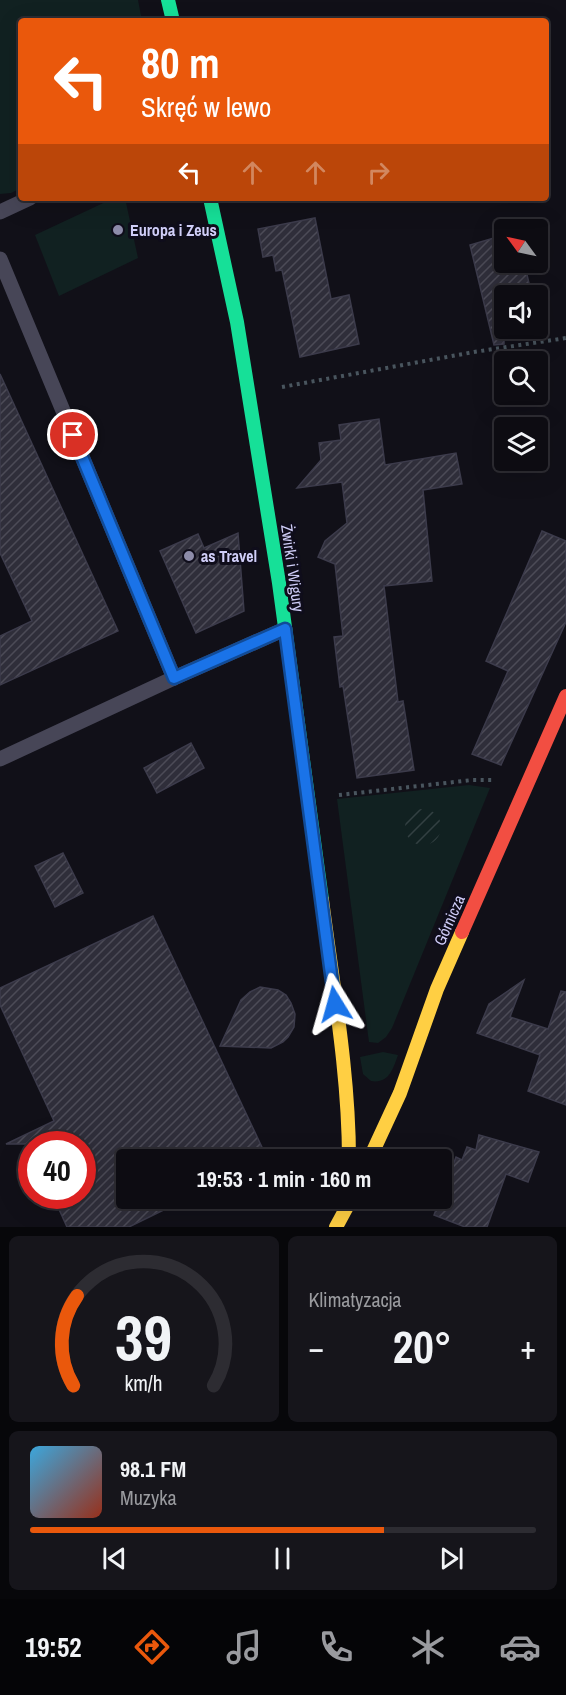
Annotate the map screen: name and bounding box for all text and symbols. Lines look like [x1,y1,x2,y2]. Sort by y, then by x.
text: 80 m [141,35,220,91]
icon: left [42,42,120,120]
text: Skręć w lewo [141,89,271,125]
icon: left [173,156,206,189]
icon: ahead [236,156,269,189]
icon: ahead [299,156,332,189]
icon: right [362,156,395,189]
place label: Europa i Zeus [130,219,217,241]
north arrow [494,219,548,273]
map controls [494,219,548,471]
marker: Europa i Zeus [111,223,125,237]
button: sound [494,285,548,339]
button: search [494,351,548,405]
pin [47,409,98,460]
button: layers [494,417,548,471]
icon: arrive [56,418,89,451]
street label: Żwirki i Wigury [276,523,310,614]
place label: as Travel [201,545,257,567]
marker: as Travel [182,549,196,563]
street label: Górnicza [428,891,470,949]
position arrow [303,972,367,1036]
speed limit sign: 40 [18,1131,96,1209]
text: 19:53 · 1 min · 160 m [197,1164,371,1194]
text: Klimatyzacja [309,1286,401,1313]
text: 39 [115,1295,172,1379]
text: 20° [393,1316,452,1377]
text: − [309,1325,324,1369]
text: + [520,1325,536,1369]
text: km/h [125,1369,163,1398]
text: 98.1 FM [120,1454,186,1484]
text: Muzyka [120,1484,177,1511]
icon: previous [98,1542,131,1575]
icon: pause [266,1542,299,1575]
icon: next [435,1542,468,1575]
icon: directions [131,1626,173,1668]
icon: music [223,1626,265,1668]
icon: phone [315,1626,357,1668]
icon: climate [407,1626,449,1668]
icon: car [499,1626,541,1668]
text: 19:52 [25,1629,82,1665]

